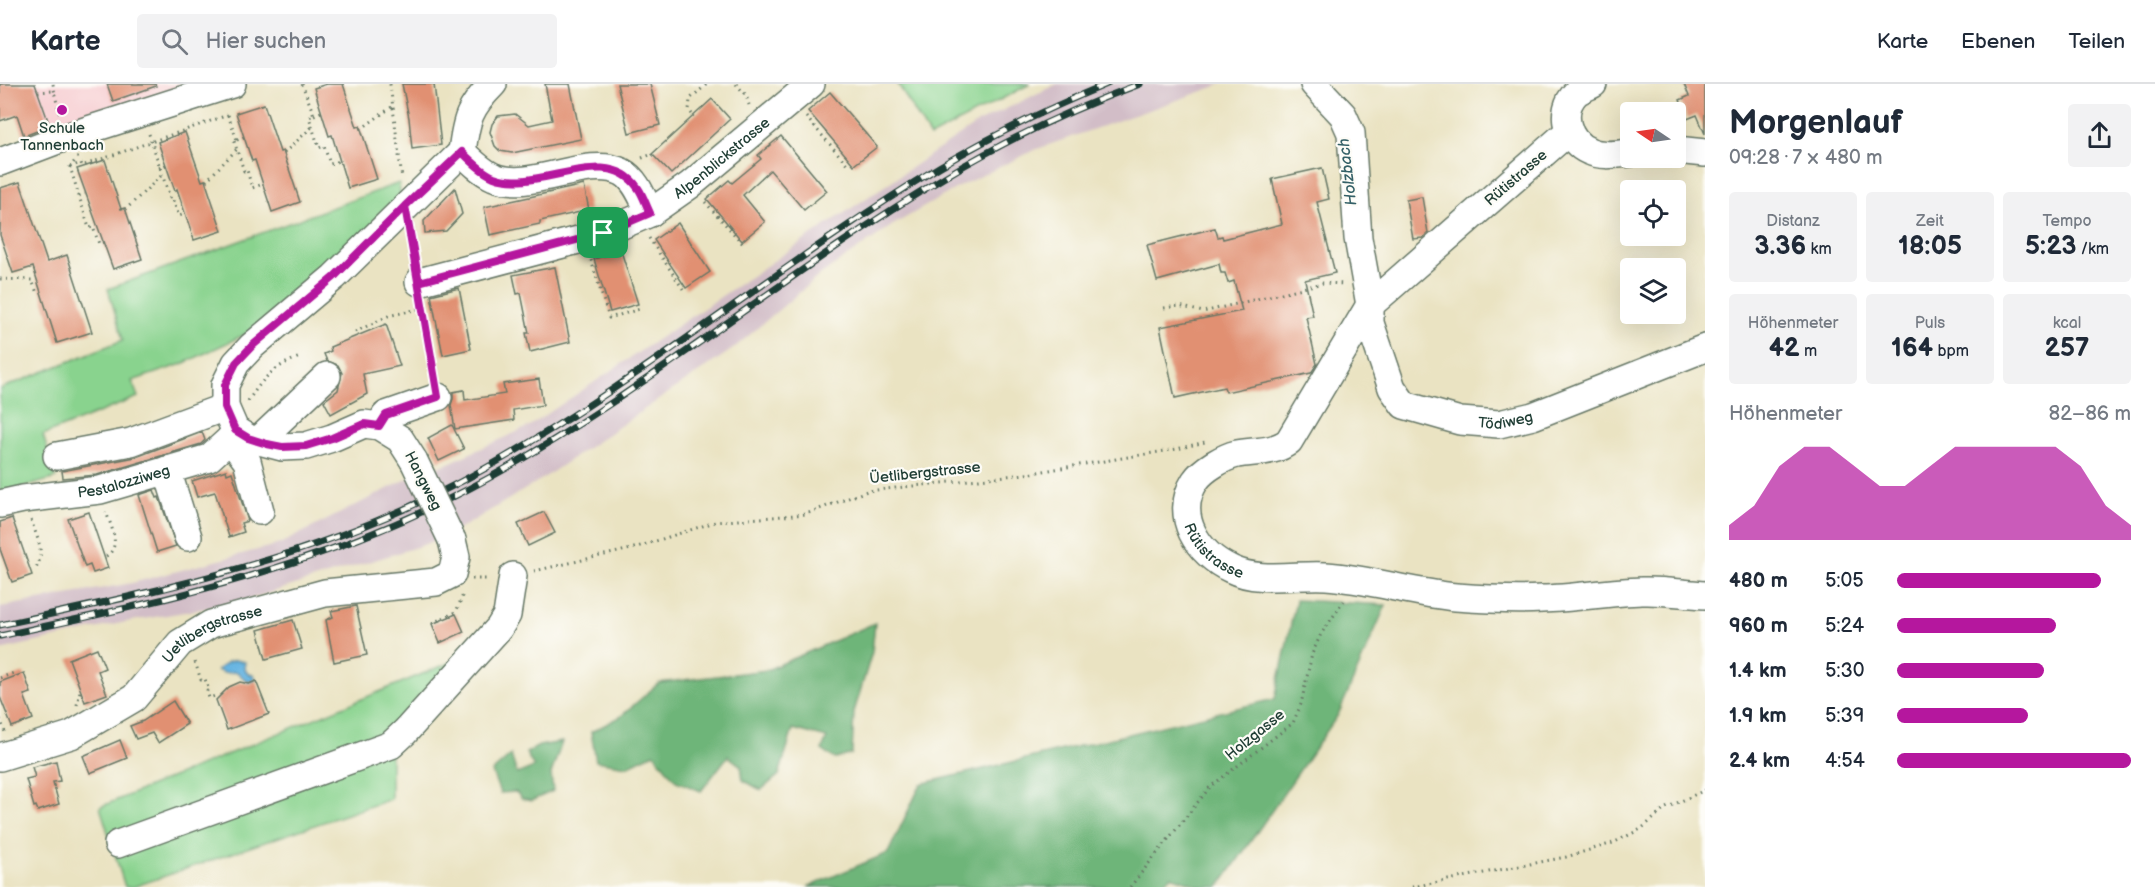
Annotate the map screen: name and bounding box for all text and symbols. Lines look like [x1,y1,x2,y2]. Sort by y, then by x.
search box [137,14,557,68]
text: Karte [30,25,101,58]
icon: search [158,25,191,58]
text: Hier suchen [206,28,326,55]
text: Karte [1877,29,1928,54]
text: Ebenen [1961,29,2035,54]
text: Teilen [2068,29,2125,54]
north arrow [1620,102,1686,168]
map controls [1620,102,1686,324]
marker: Schule Tannenbach [55,103,69,117]
text: Morgenlauf [1729,103,1903,143]
button: share [2068,104,2131,167]
street label: Alpenblickstrasse [670,113,774,203]
place label: Schule Tannenbach [20,119,104,155]
water label: Holzbach [1334,137,1362,207]
street label: Rütistrasse [1481,146,1551,210]
text: 09:28 · 7 × 480 m [1729,146,1883,170]
button: locate [1620,180,1686,246]
pin [577,207,628,258]
text: Distanz [1766,212,1820,231]
text: Zeit [1916,212,1944,231]
text: Tempo [2042,212,2092,231]
icon: arrive [586,216,619,249]
text: 3.36 [1754,231,1806,262]
text: 18:05 [1898,231,1962,262]
text: 5:23 [2025,231,2076,262]
text: km [1806,240,1832,259]
text: /km [2076,240,2109,259]
button: layers [1620,258,1686,324]
text: Höhenmeter [1748,314,1838,333]
text: Puls [1915,314,1945,333]
text: kcal [2053,314,2081,333]
text: 42 [1769,333,1800,364]
text: 164 [1891,333,1933,364]
text: 257 [2045,333,2089,364]
text: m [1800,342,1817,361]
text: bpm [1933,342,1969,361]
text: Höhenmeter [1729,402,1842,426]
text: 82–86 m [2049,402,2131,426]
street label: Tödiweg [1477,407,1535,434]
street label: Hangweg [400,448,446,514]
street label: Üetlibergstrasse [869,458,981,488]
street label: Pestalozziweg [77,460,172,502]
street label: Rütistrasse [1180,520,1246,583]
text: 480 m [1729,569,1788,593]
text: 5:05 [1825,569,1864,593]
street label: Uetlibergstrasse [158,601,264,667]
text: 960 m [1729,614,1788,638]
text: 5:24 [1825,614,1864,638]
text: 1.4 km [1729,659,1787,683]
text: 5:30 [1825,659,1865,683]
text: 1.9 km [1729,704,1786,728]
text: 5:39 [1825,704,1864,728]
street label: Holzgasse [1222,705,1289,765]
text: 2.4 km [1729,749,1790,773]
text: 4:54 [1825,749,1865,773]

